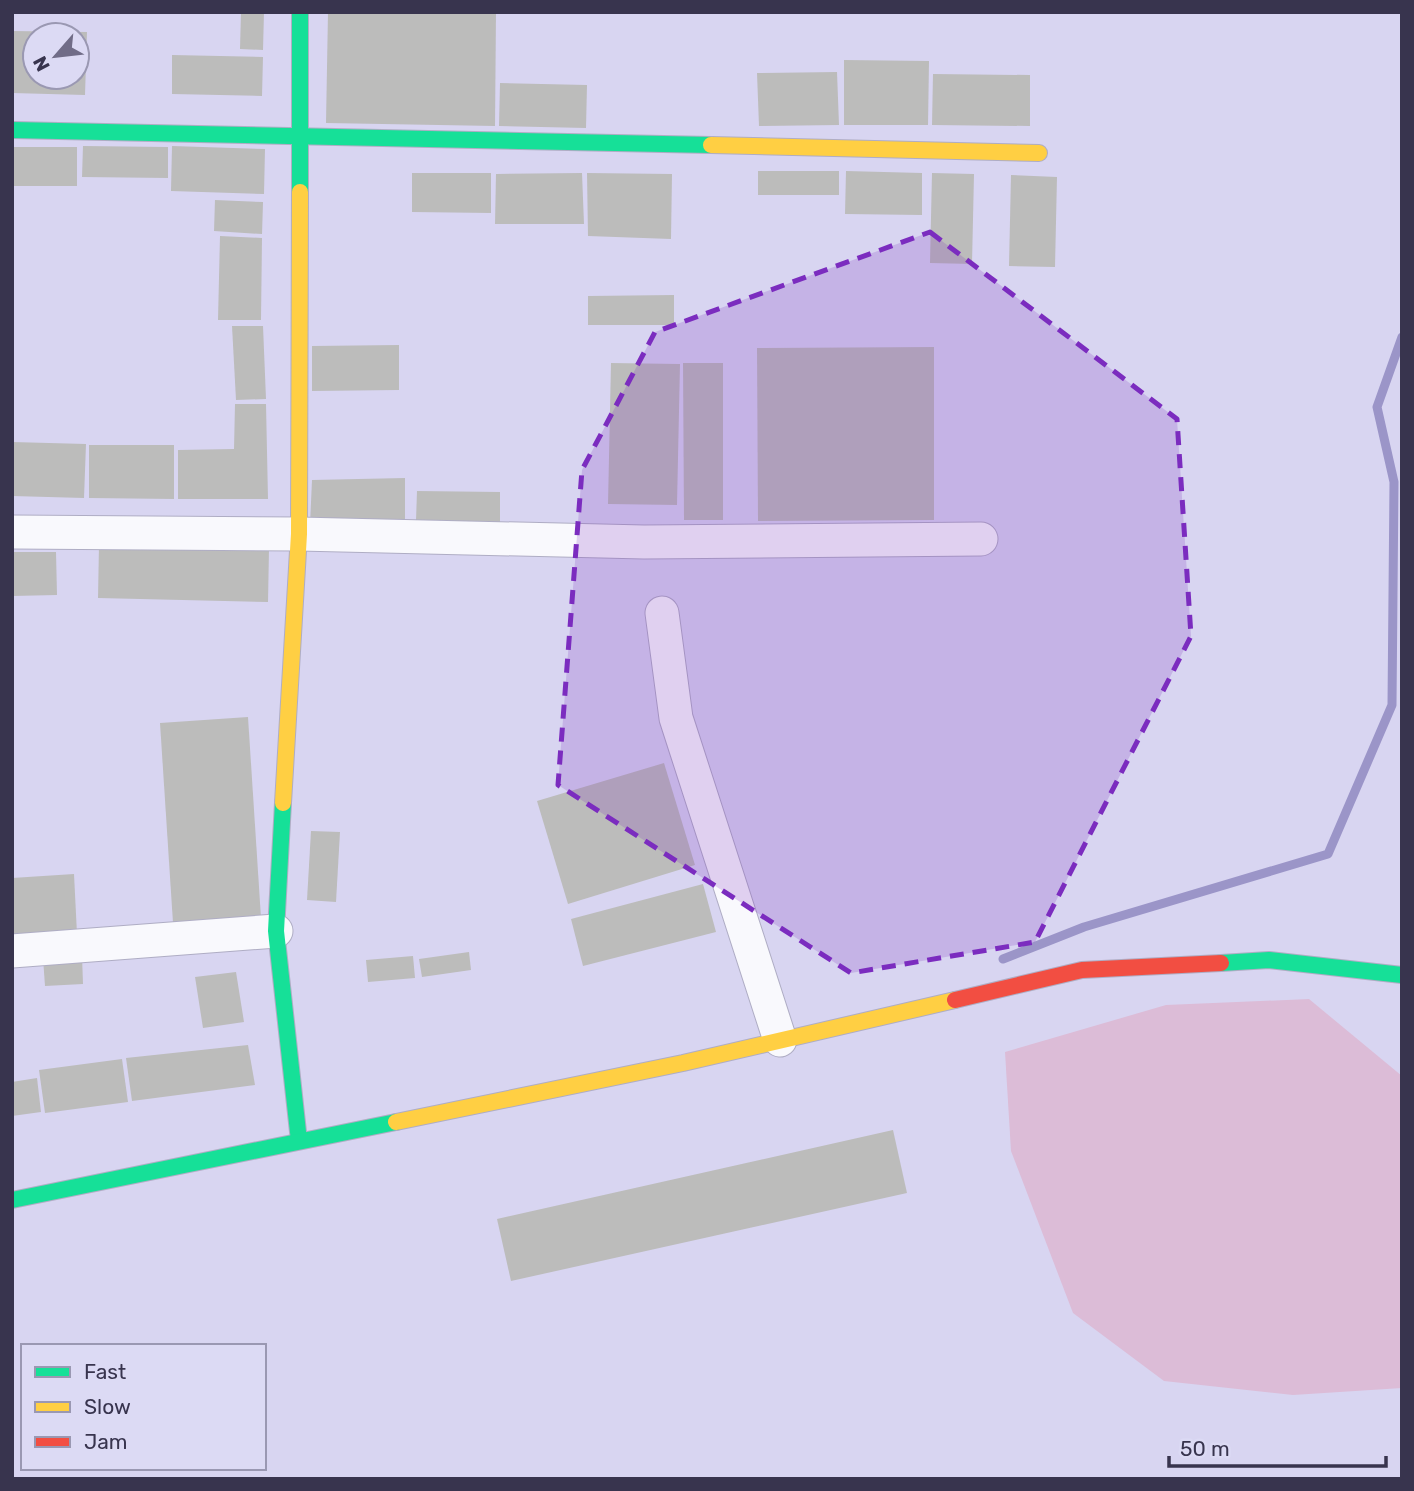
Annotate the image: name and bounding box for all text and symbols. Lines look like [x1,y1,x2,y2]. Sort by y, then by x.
north arrow [21,21,91,91]
text: N [28,52,55,75]
legend [21,1344,266,1470]
text: Fast [84,1359,126,1384]
text: Slow [84,1394,131,1419]
scale bar [1169,1424,1386,1468]
text: Jam [84,1429,128,1454]
text: 50 m [1180,1436,1230,1461]

